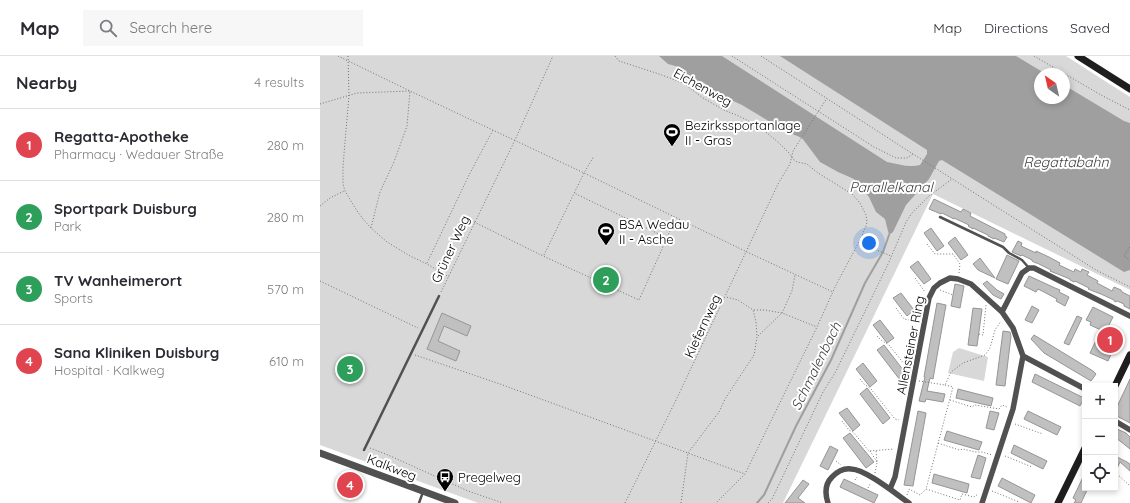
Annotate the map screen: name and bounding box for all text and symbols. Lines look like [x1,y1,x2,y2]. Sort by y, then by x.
search box [83,10,363,46]
text: Map [20,16,59,40]
icon: search [97,17,119,39]
text: Search here [129,18,212,37]
text: Map [933,19,962,37]
text: Directions [984,19,1048,37]
text: Saved [1070,19,1110,37]
street label: Eichenweg [671,64,735,110]
north arrow [1034,68,1070,104]
text: Nearby [16,72,77,93]
text: 4 results [254,74,304,90]
place label: Bezirkssportanlage II - Gras [685,117,801,148]
sports icon: Bezirkssportanlage II - Gras [662,122,682,147]
text: Regatta-Apotheke [54,127,189,146]
text: 1 [26,137,32,153]
text: 280 m [267,137,304,153]
text: Pharmacy · Wedauer Straße [54,146,224,162]
water label: Regattabahn [1023,153,1110,171]
water label: Parallelkanal [849,178,935,196]
text: Sportpark Duisburg [54,199,197,218]
text: 2 [25,209,33,225]
text: 280 m [267,209,304,225]
street label: Grüner Weg [427,213,473,285]
place label: BSA Wedau II - Asche [619,216,689,247]
text: Park [54,218,82,234]
sports icon: BSA Wedau II - Asche [596,221,616,246]
your location [859,233,879,253]
pin: 2 [593,265,619,295]
text: TV Wanheimerort [54,271,182,290]
text: 3 [26,281,32,297]
text: 570 m [267,281,304,297]
text: Sports [54,290,93,306]
street label: Kiefernweg [680,292,724,360]
street label: Allensteiner Ring [893,294,927,396]
water label: Schmalenbach [787,318,845,413]
pin: 1 [1097,325,1123,355]
text: Sana Kliniken Duisburg [54,343,219,362]
text: 4 [25,353,33,369]
text: 610 m [269,353,304,369]
pin: 3 [337,354,363,384]
text: Hospital · Kalkweg [54,362,165,378]
map controls [1082,383,1118,491]
button: + [1082,383,1118,419]
button: − [1082,419,1118,455]
street label: Kalkweg [365,450,419,484]
button: locate [1082,455,1118,491]
bus stop icon: Pregelweg [435,467,455,492]
place label: Pregelweg [458,469,521,485]
pin: 4 [337,470,363,500]

